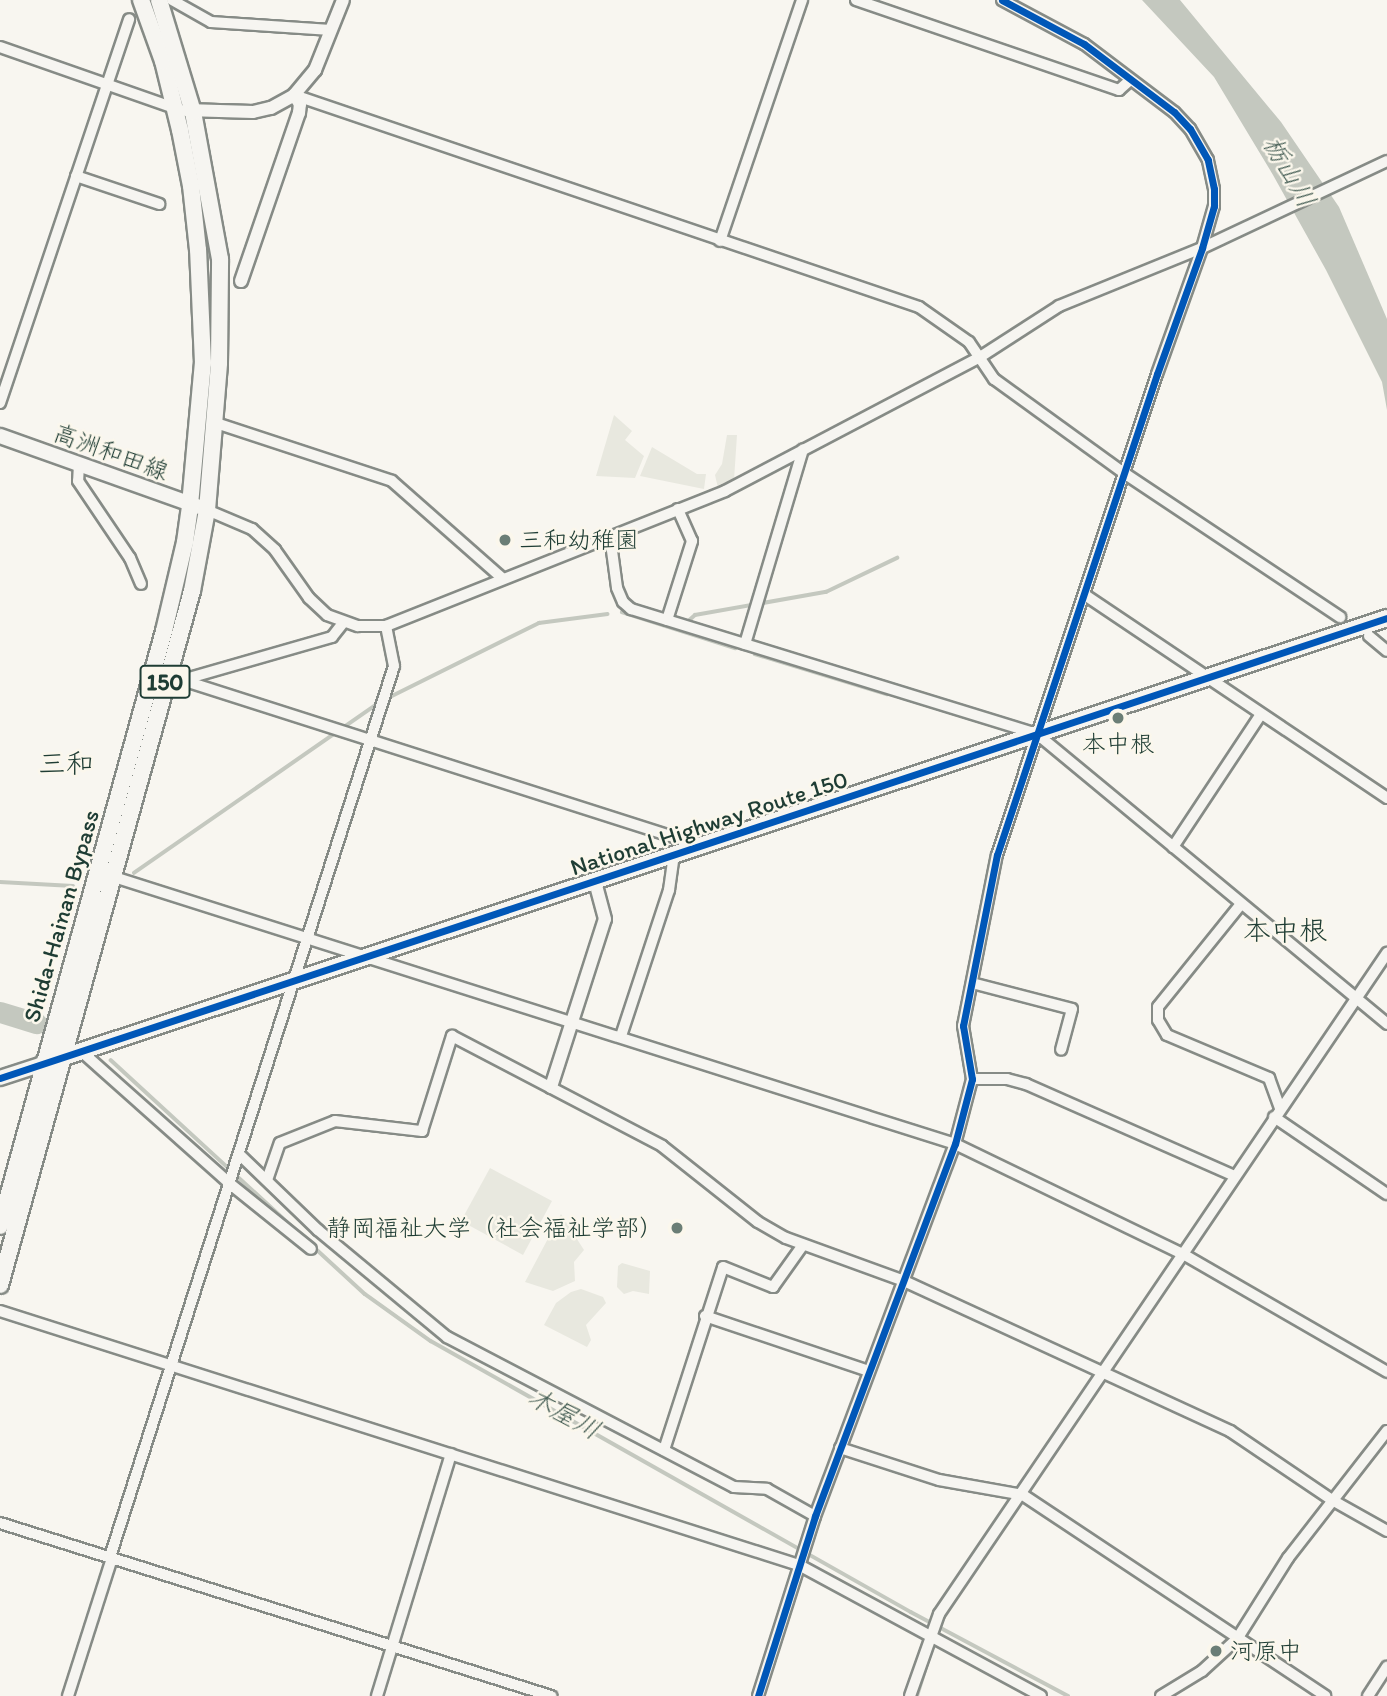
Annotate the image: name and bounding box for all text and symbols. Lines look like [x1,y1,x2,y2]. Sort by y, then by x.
water label: 栃山川 [1256,130,1322,214]
street label: 高洲和田線 [50,418,172,486]
place label: 三和幼稚園 [519,526,639,554]
marker: 三和幼稚園 [497,532,513,548]
road number: 150 [139,662,191,702]
marker: 本中根 [1110,710,1126,726]
place label: 本中根 [1082,730,1154,758]
district label: 三和 [38,746,94,780]
street label: National Highway Route 150 [567,765,851,881]
street label: Shida-Hainan Bypass [17,807,105,1025]
district label: 本中根 [1243,913,1327,947]
place label: 静岡福祉大学（社会福祉学部） [327,1214,663,1242]
marker: 静岡福祉大学（社会福祉学部） [669,1220,685,1236]
water label: 木屋川 [522,1381,606,1447]
place label: 河原中 [1230,1637,1302,1665]
marker: 河原中 [1208,1643,1224,1659]

